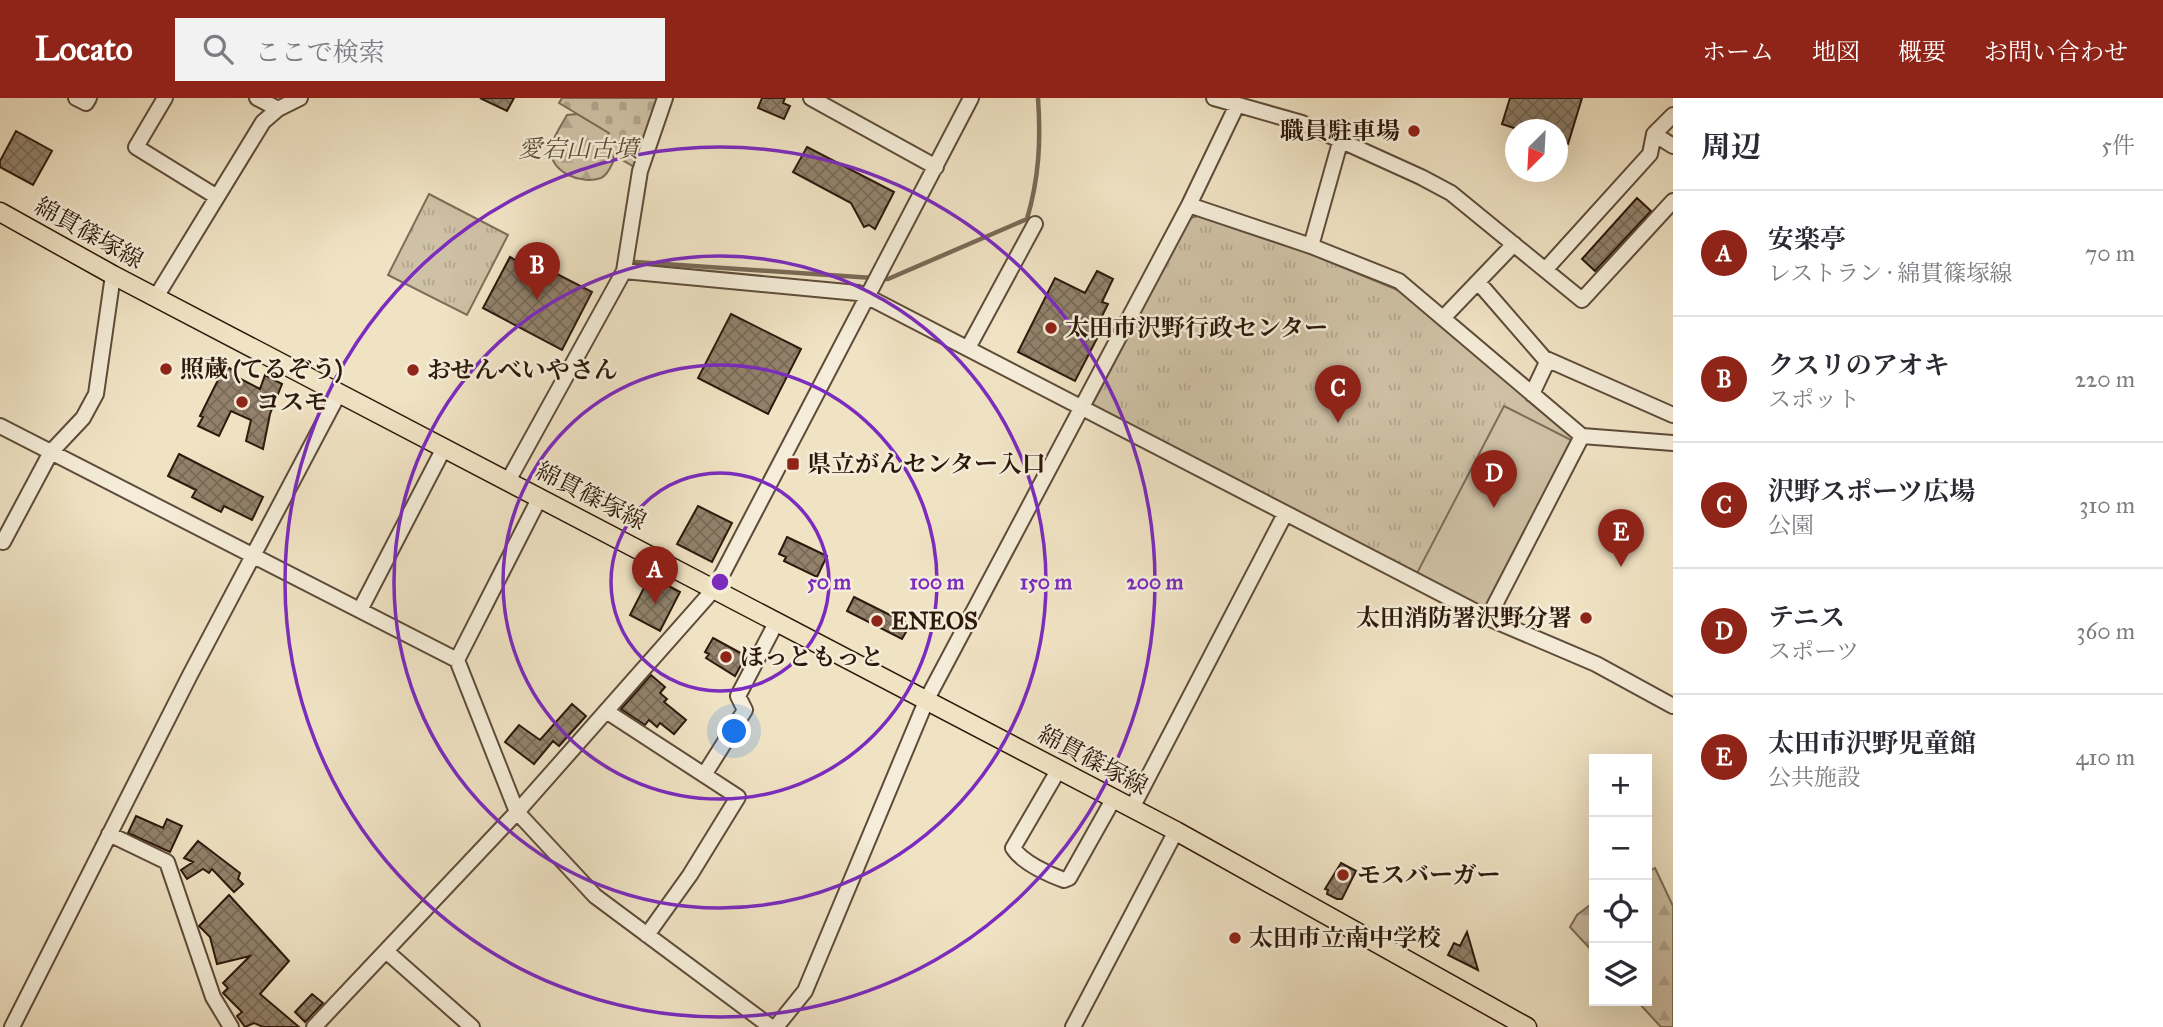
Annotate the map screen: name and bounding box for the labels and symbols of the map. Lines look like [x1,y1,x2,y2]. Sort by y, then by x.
place label: 職員駐車場 [1280,116,1400,146]
north arrow [1505,119,1568,182]
marker: 職員駐車場 [1406,123,1422,139]
park label: 愛宕山古墳 [518,134,641,164]
street label: 綿貫篠塚線 [29,191,149,275]
pin: B [514,242,560,300]
place label: 太田市沢野行政センター [1065,313,1328,343]
marker: 太田市沢野行政センター [1043,320,1059,336]
place label: 照蔵 (てるぞう) [180,354,343,384]
place label: おせんべいやさん [427,355,618,385]
marker: 照蔵 (てるぞう) [158,361,174,377]
marker: おせんべいやさん [405,362,421,378]
pin: C [1315,365,1361,423]
place label: コスモ [256,387,328,417]
marker: コスモ [234,394,250,410]
place label: 県立がんセンター入口 [807,449,1046,479]
pin: D [1471,450,1517,508]
street label: 綿貫篠塚線 [531,455,651,537]
marker: 県立がんセンター入口 [785,456,801,472]
pin: E [1598,509,1644,567]
pin: A [632,546,678,604]
text: 50 m [807,569,851,595]
text: 100 m [910,569,965,595]
text: 150 m [1020,569,1072,595]
text: 200 m [1127,569,1184,595]
centre of rings [708,570,732,594]
place label: 太田消防署沢野分署 [1356,603,1572,633]
place label: ENEOS [891,606,978,636]
marker: 太田消防署沢野分署 [1578,610,1594,626]
marker: ENEOS [869,613,885,629]
place label: ほっともっと [740,642,884,672]
marker: ほっともっと [718,649,734,665]
your location [717,714,751,748]
street label: 綿貫篠塚線 [1033,719,1153,801]
place label: モスバーガー [1357,860,1501,890]
marker: モスバーガー [1335,867,1351,883]
place label: 太田市立南中学校 [1249,923,1441,953]
marker: 太田市立南中学校 [1227,930,1243,946]

